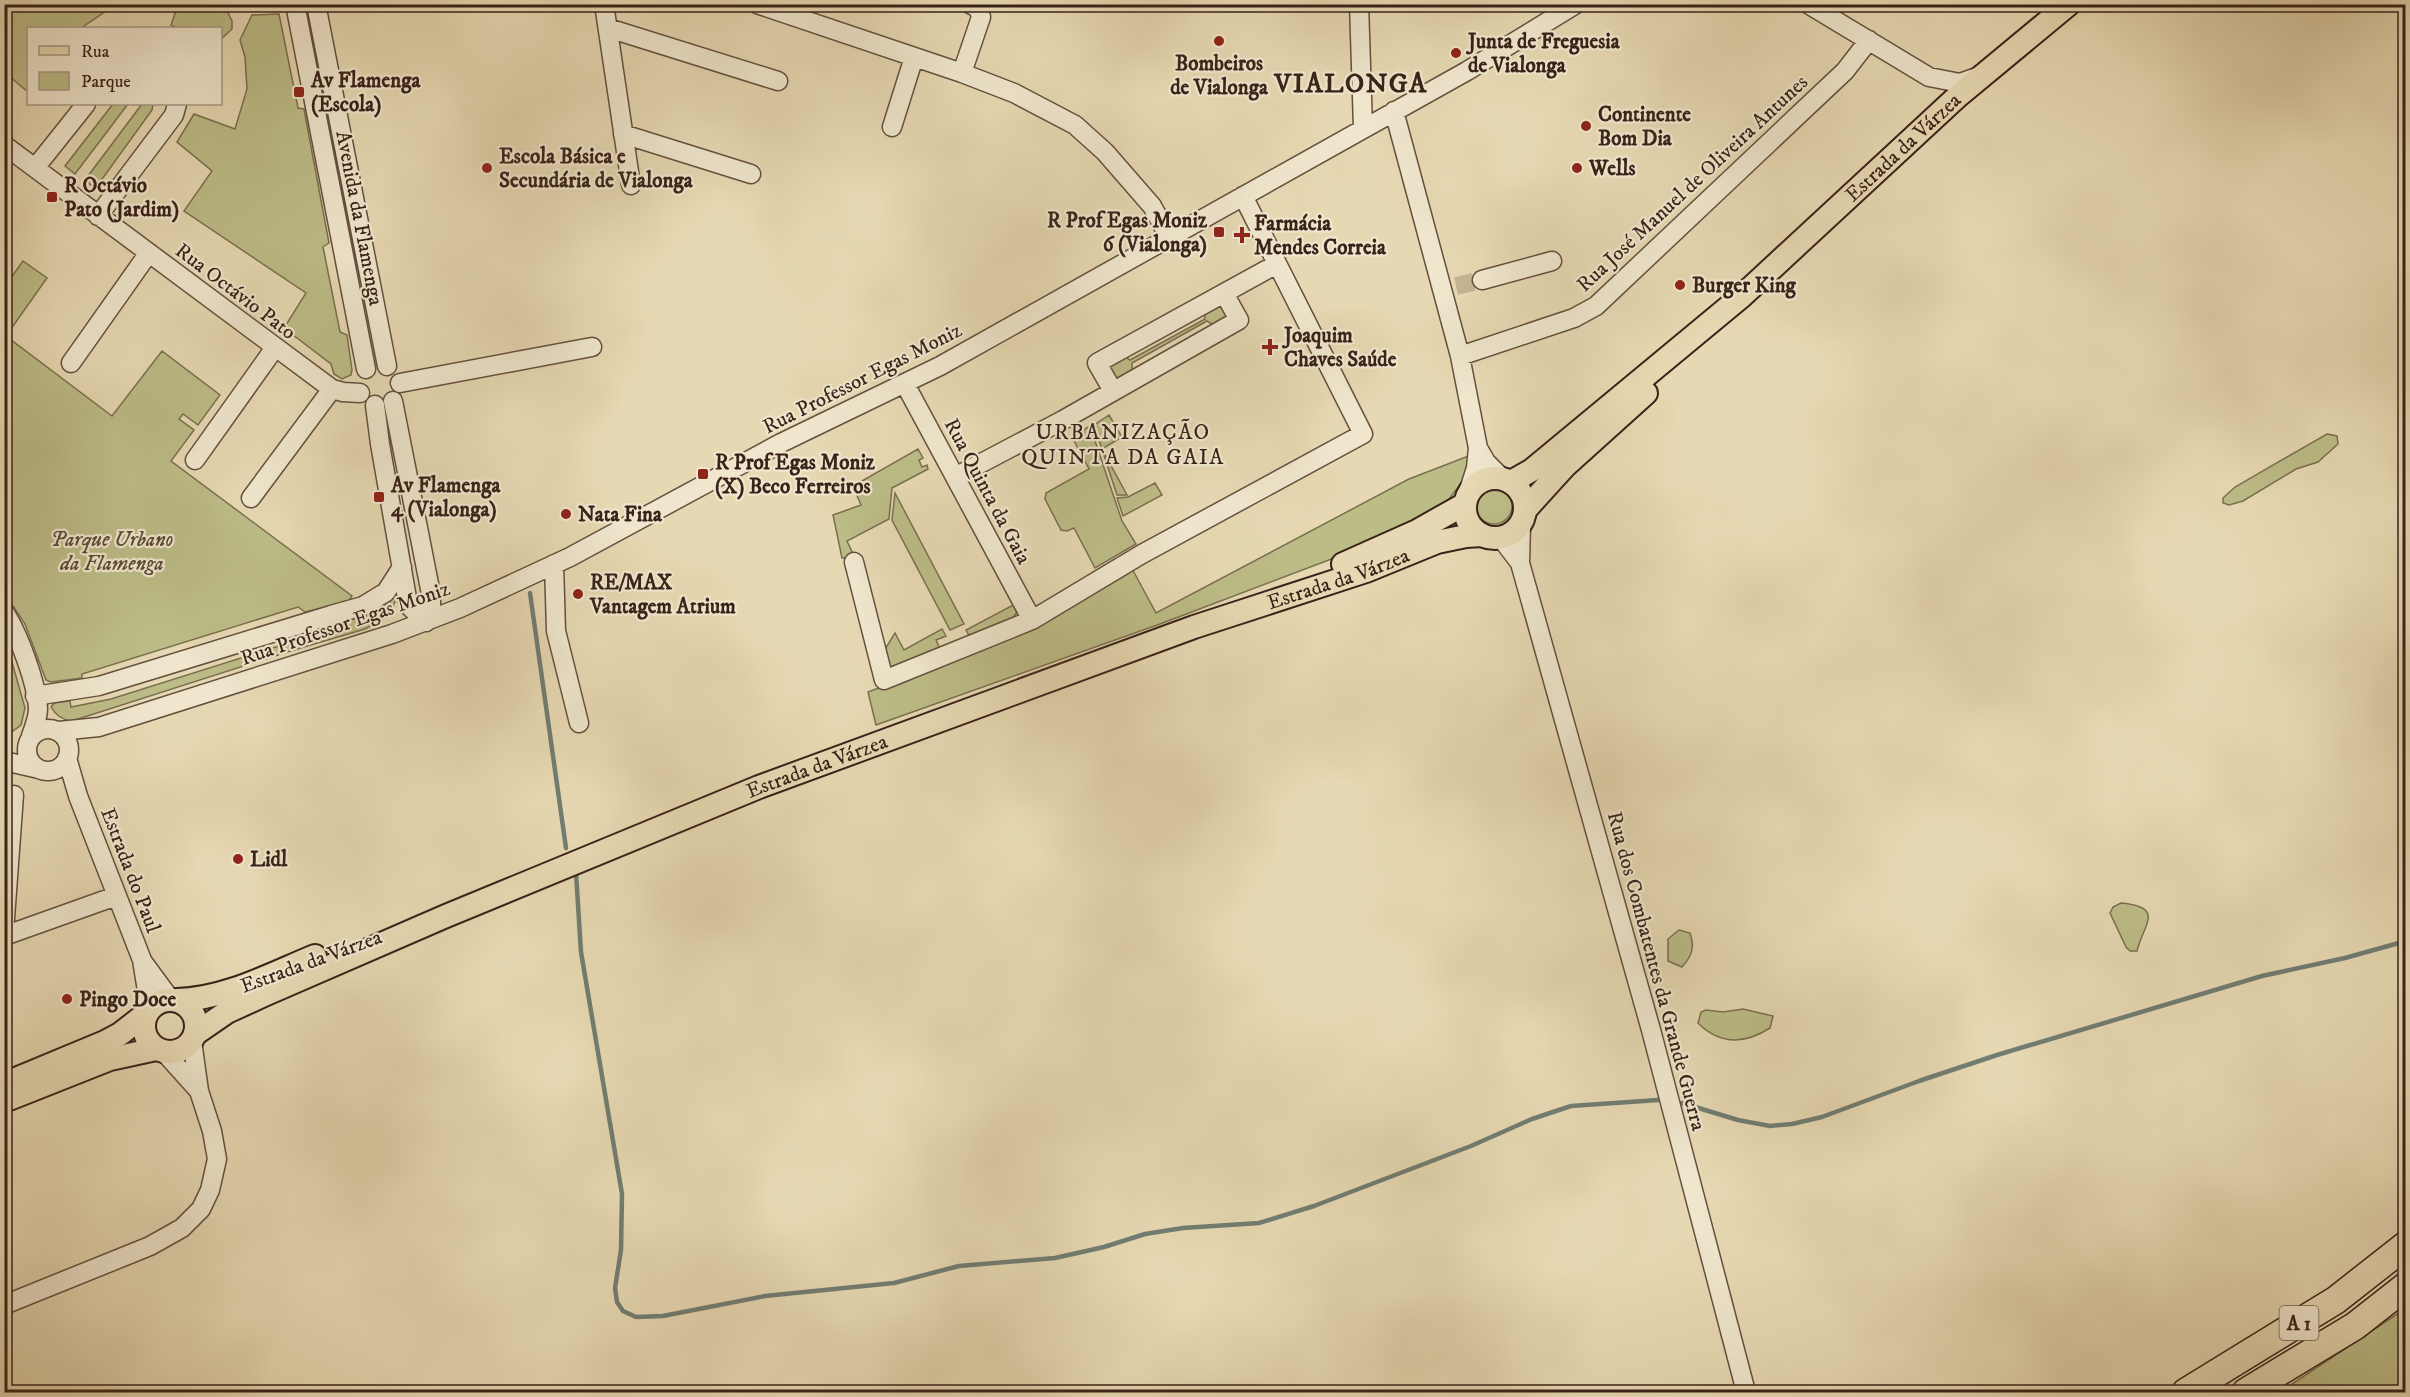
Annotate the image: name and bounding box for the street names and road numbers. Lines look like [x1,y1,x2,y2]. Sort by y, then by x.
street label: Rua José Manuel de Oliveira Antunes [1572,70,1814,298]
street label: Estrada da Várzea [1840,88,1967,208]
street label: Avenida da Flamenga [329,129,389,308]
street label: Rua Octávio Pato [170,238,301,346]
street label: Rua Professor Egas Moniz [759,317,966,440]
street label: Rua Quinta da Gaia [938,414,1037,569]
street label: Estrada da Várzea [1264,543,1413,616]
street label: Rua Professor Egas Moniz [237,576,453,672]
street label: Estrada da Várzea [743,729,891,805]
street label: Estrada do Paul [94,804,166,937]
street label: Rua dos Combatentes da Grande Guerra [1601,809,1711,1134]
street label: Estrada da Várzea [237,924,386,1000]
road number: A 1 [2280,1306,2318,1340]

